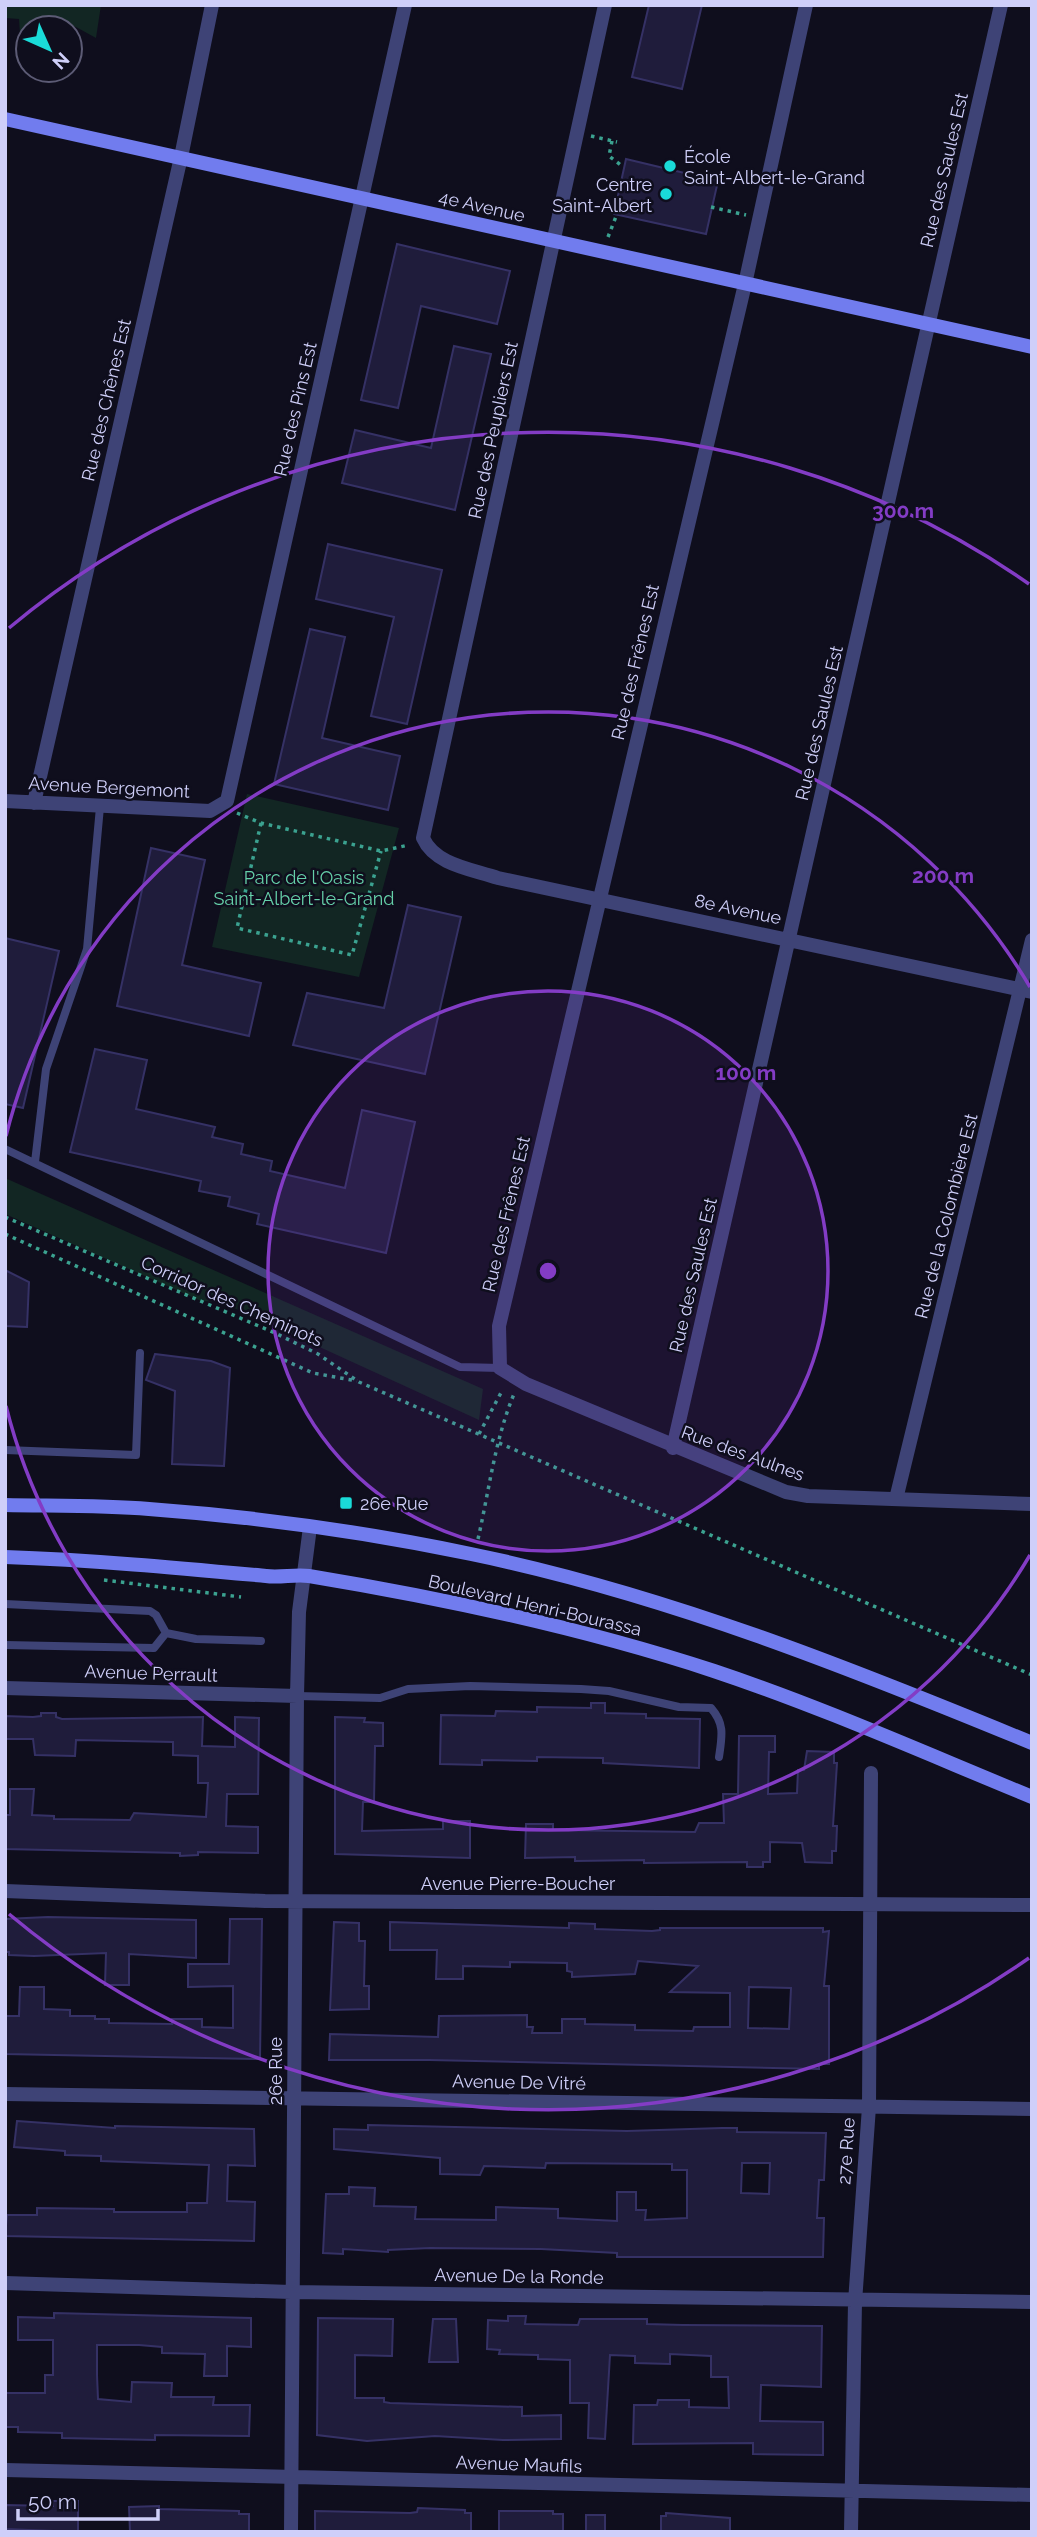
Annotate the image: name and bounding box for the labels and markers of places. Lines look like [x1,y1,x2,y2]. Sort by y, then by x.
place label: École Saint-Albert-le-Grand [684,145,865,188]
marker: École Saint-Albert-le-Grand [662,158,678,174]
place label: Centre Saint-Albert [552,174,652,216]
marker: Centre Saint-Albert [658,186,674,202]
centre of rings [536,1259,560,1283]
place label: 26e Rue [360,1493,429,1514]
marker: 26e Rue [338,1495,354,1511]

